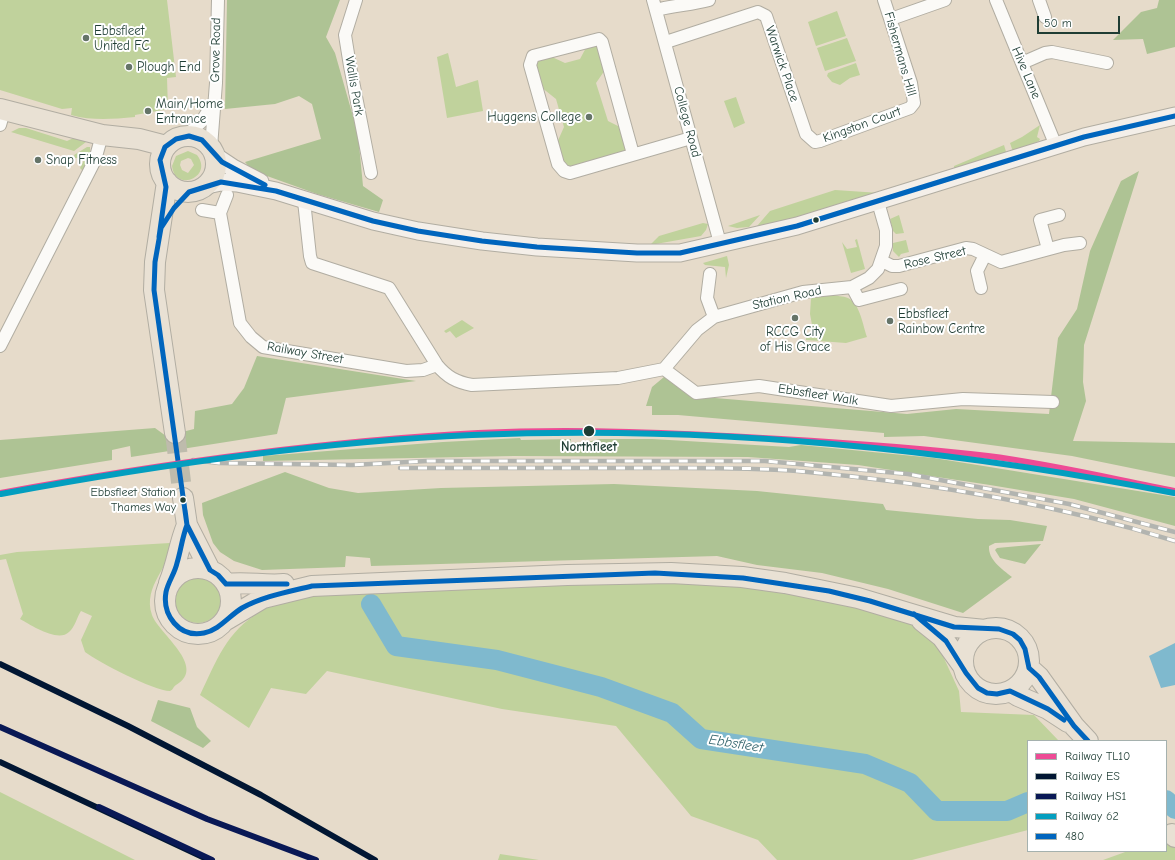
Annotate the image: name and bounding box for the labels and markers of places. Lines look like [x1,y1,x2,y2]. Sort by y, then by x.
place label: Ebbsfleet United FC [94,23,149,54]
marker: Ebbsfleet United FC [81,33,91,43]
place label: Plough End [137,59,201,75]
marker: Plough End [124,62,134,72]
place label: Main/Home Entrance [156,96,223,127]
marker: Main/Home Entrance [143,106,153,116]
place label: Huggens College [487,109,581,125]
marker: Huggens College [584,112,594,122]
place label: Snap Fitness [46,152,117,168]
marker: Snap Fitness [33,155,43,165]
unlabelled marker [811,215,821,225]
place label: Ebbsfleet Rainbow Centre [898,306,985,337]
marker: RCCG City of His Grace [790,313,800,323]
marker: Ebbsfleet Rainbow Centre [885,316,895,326]
place label: RCCG City of His Grace [760,324,830,355]
marker: Northfleet [582,424,596,438]
place label: Northfleet [561,439,617,455]
place label: Ebbsfleet Station Thames Way [90,486,176,514]
marker: Ebbsfleet Station Thames Way [178,495,188,505]

